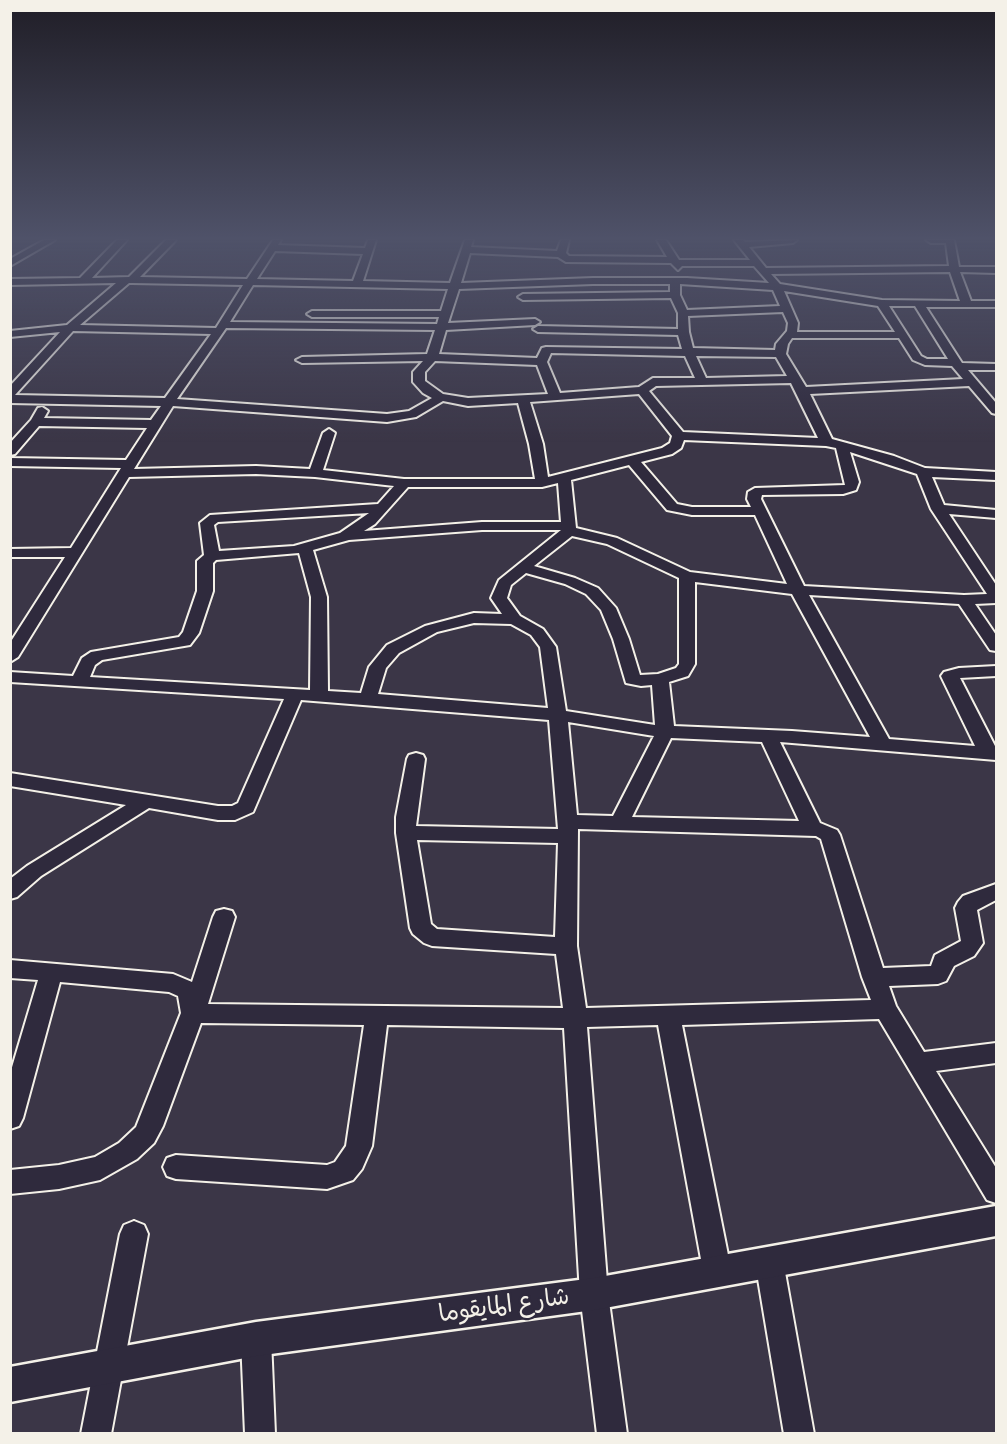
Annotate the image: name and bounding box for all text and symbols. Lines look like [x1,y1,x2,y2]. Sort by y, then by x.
street label: شارع المايقوما [437,1283,571,1329]

